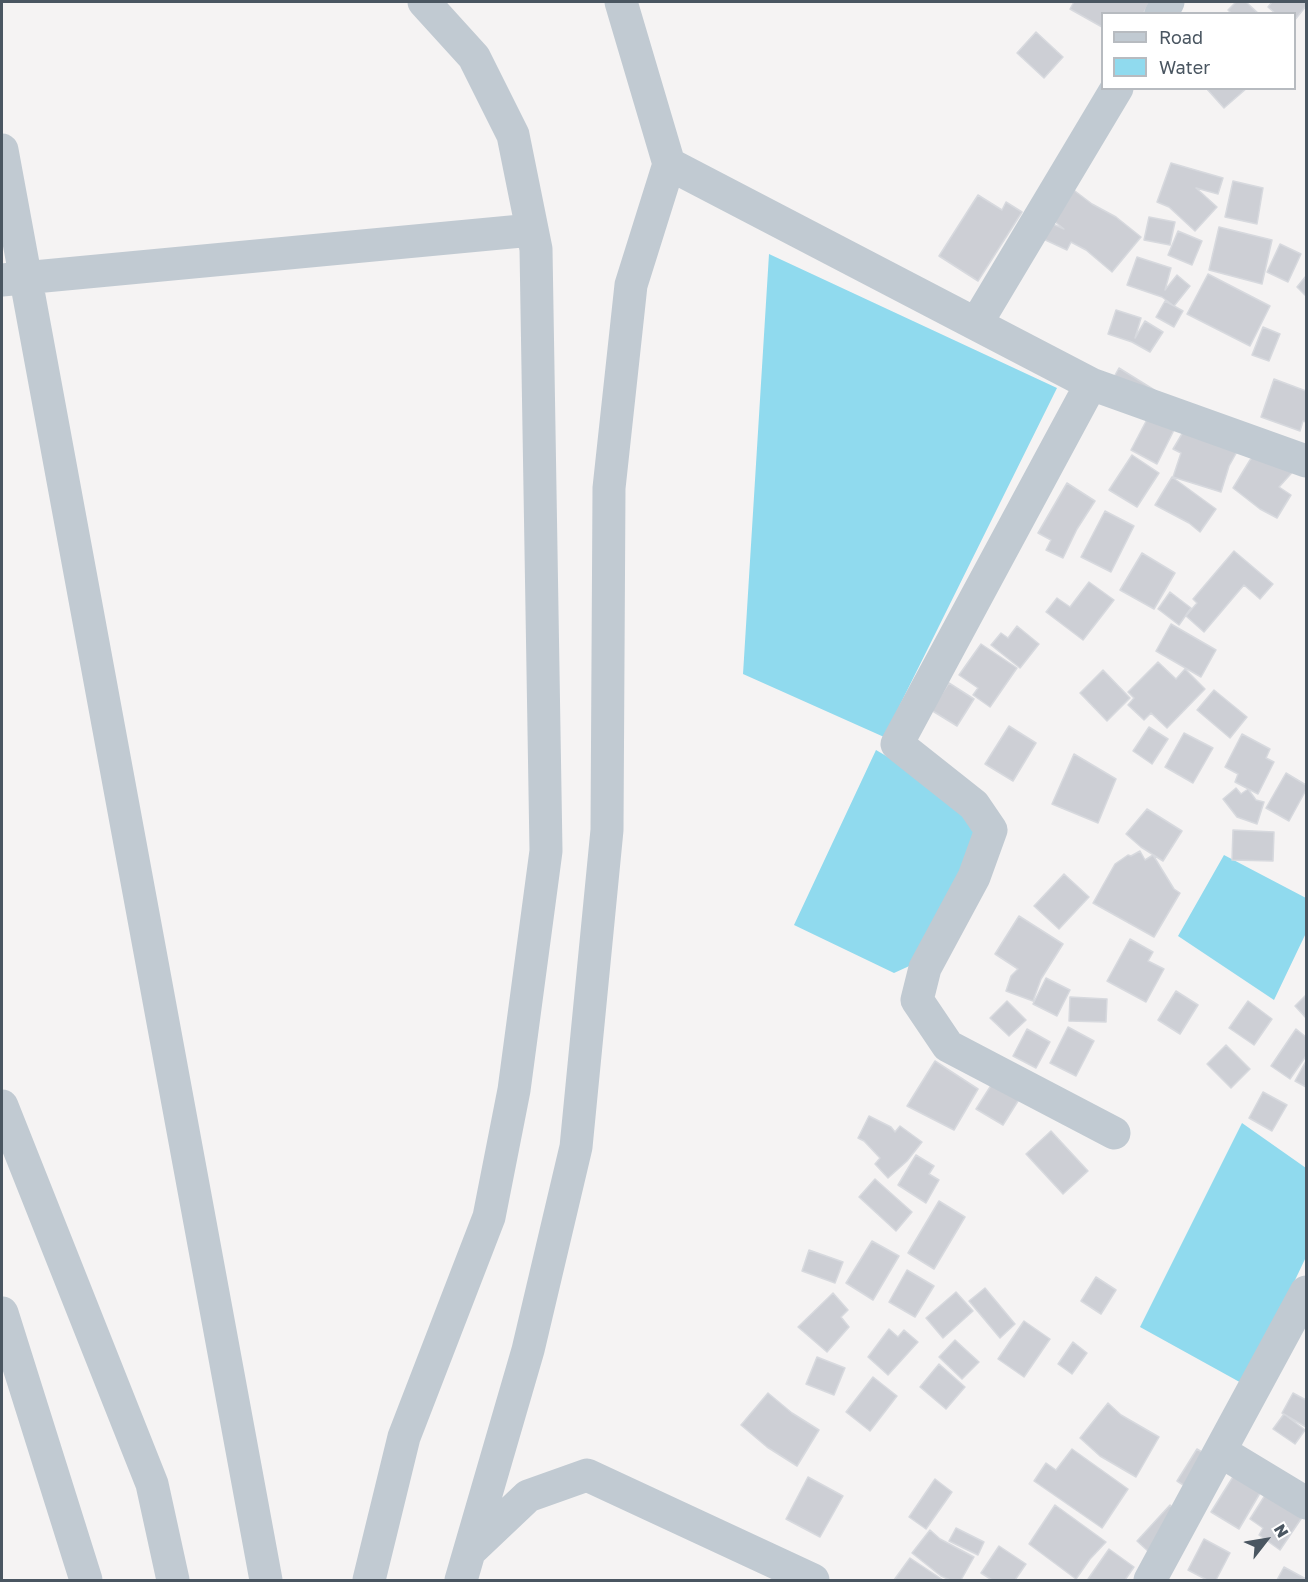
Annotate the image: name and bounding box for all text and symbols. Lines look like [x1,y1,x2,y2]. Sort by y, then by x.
legend [1101,12,1296,90]
text: Road [1159,26,1203,48]
text: Water [1159,56,1210,78]
north arrow [1236,1510,1296,1570]
text: N [1270,1520,1293,1541]

